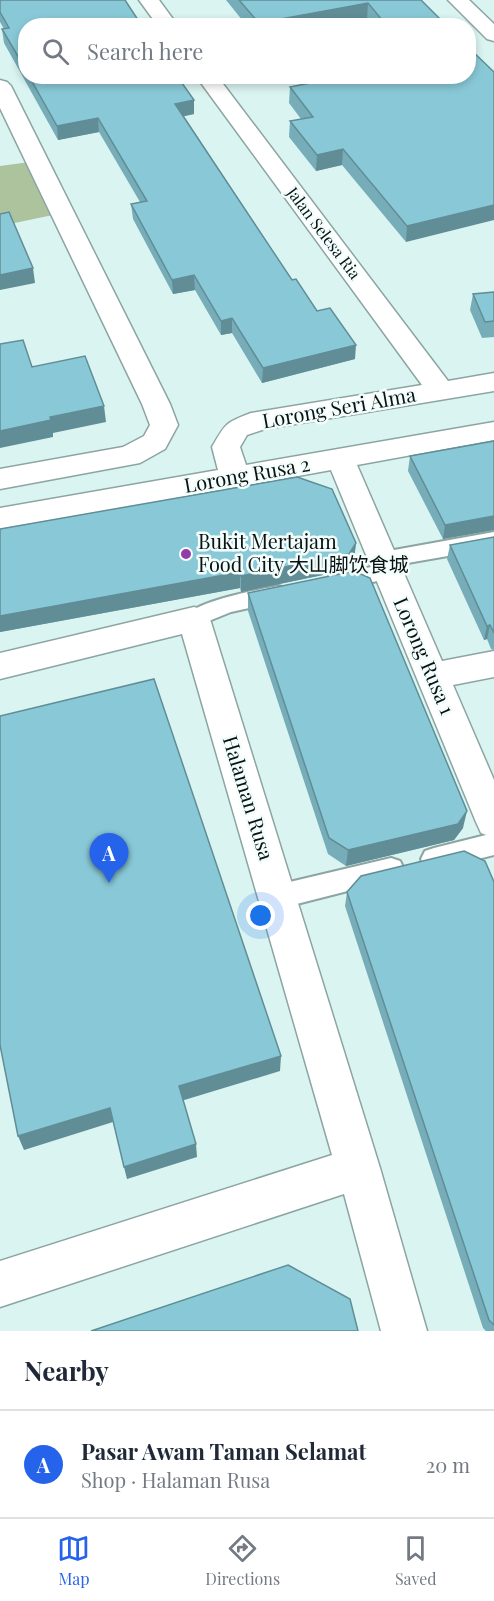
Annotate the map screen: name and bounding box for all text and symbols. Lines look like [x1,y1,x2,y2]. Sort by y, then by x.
search box [18,18,476,84]
icon: search [39,35,72,68]
text: Search here [87,36,203,66]
street label: Jalan Selesa Ria [282,182,366,283]
street label: Lorong Seri Alma [260,380,418,433]
street label: Lorong Rusa 2 [182,449,312,498]
place label: Bukit Mertajam Food City 大山脚饮食城 [198,527,409,577]
marker: Bukit Mertajam Food City 大山脚饮食城 [179,547,193,561]
street label: Lorong Rusa 1 [389,593,462,718]
street label: Halaman Rusa [218,732,281,863]
pin: A [90,834,128,883]
your location [246,901,275,930]
text: Nearby [24,1353,109,1388]
text: Pasar Awam Taman Selamat [81,1436,366,1466]
text: A [37,1451,50,1478]
text: 20 m [426,1451,470,1478]
text: Shop · Halaman Rusa [81,1466,270,1493]
tab: Map [57,1532,90,1589]
tab: Directions [205,1532,280,1589]
tab: Saved [395,1532,437,1589]

